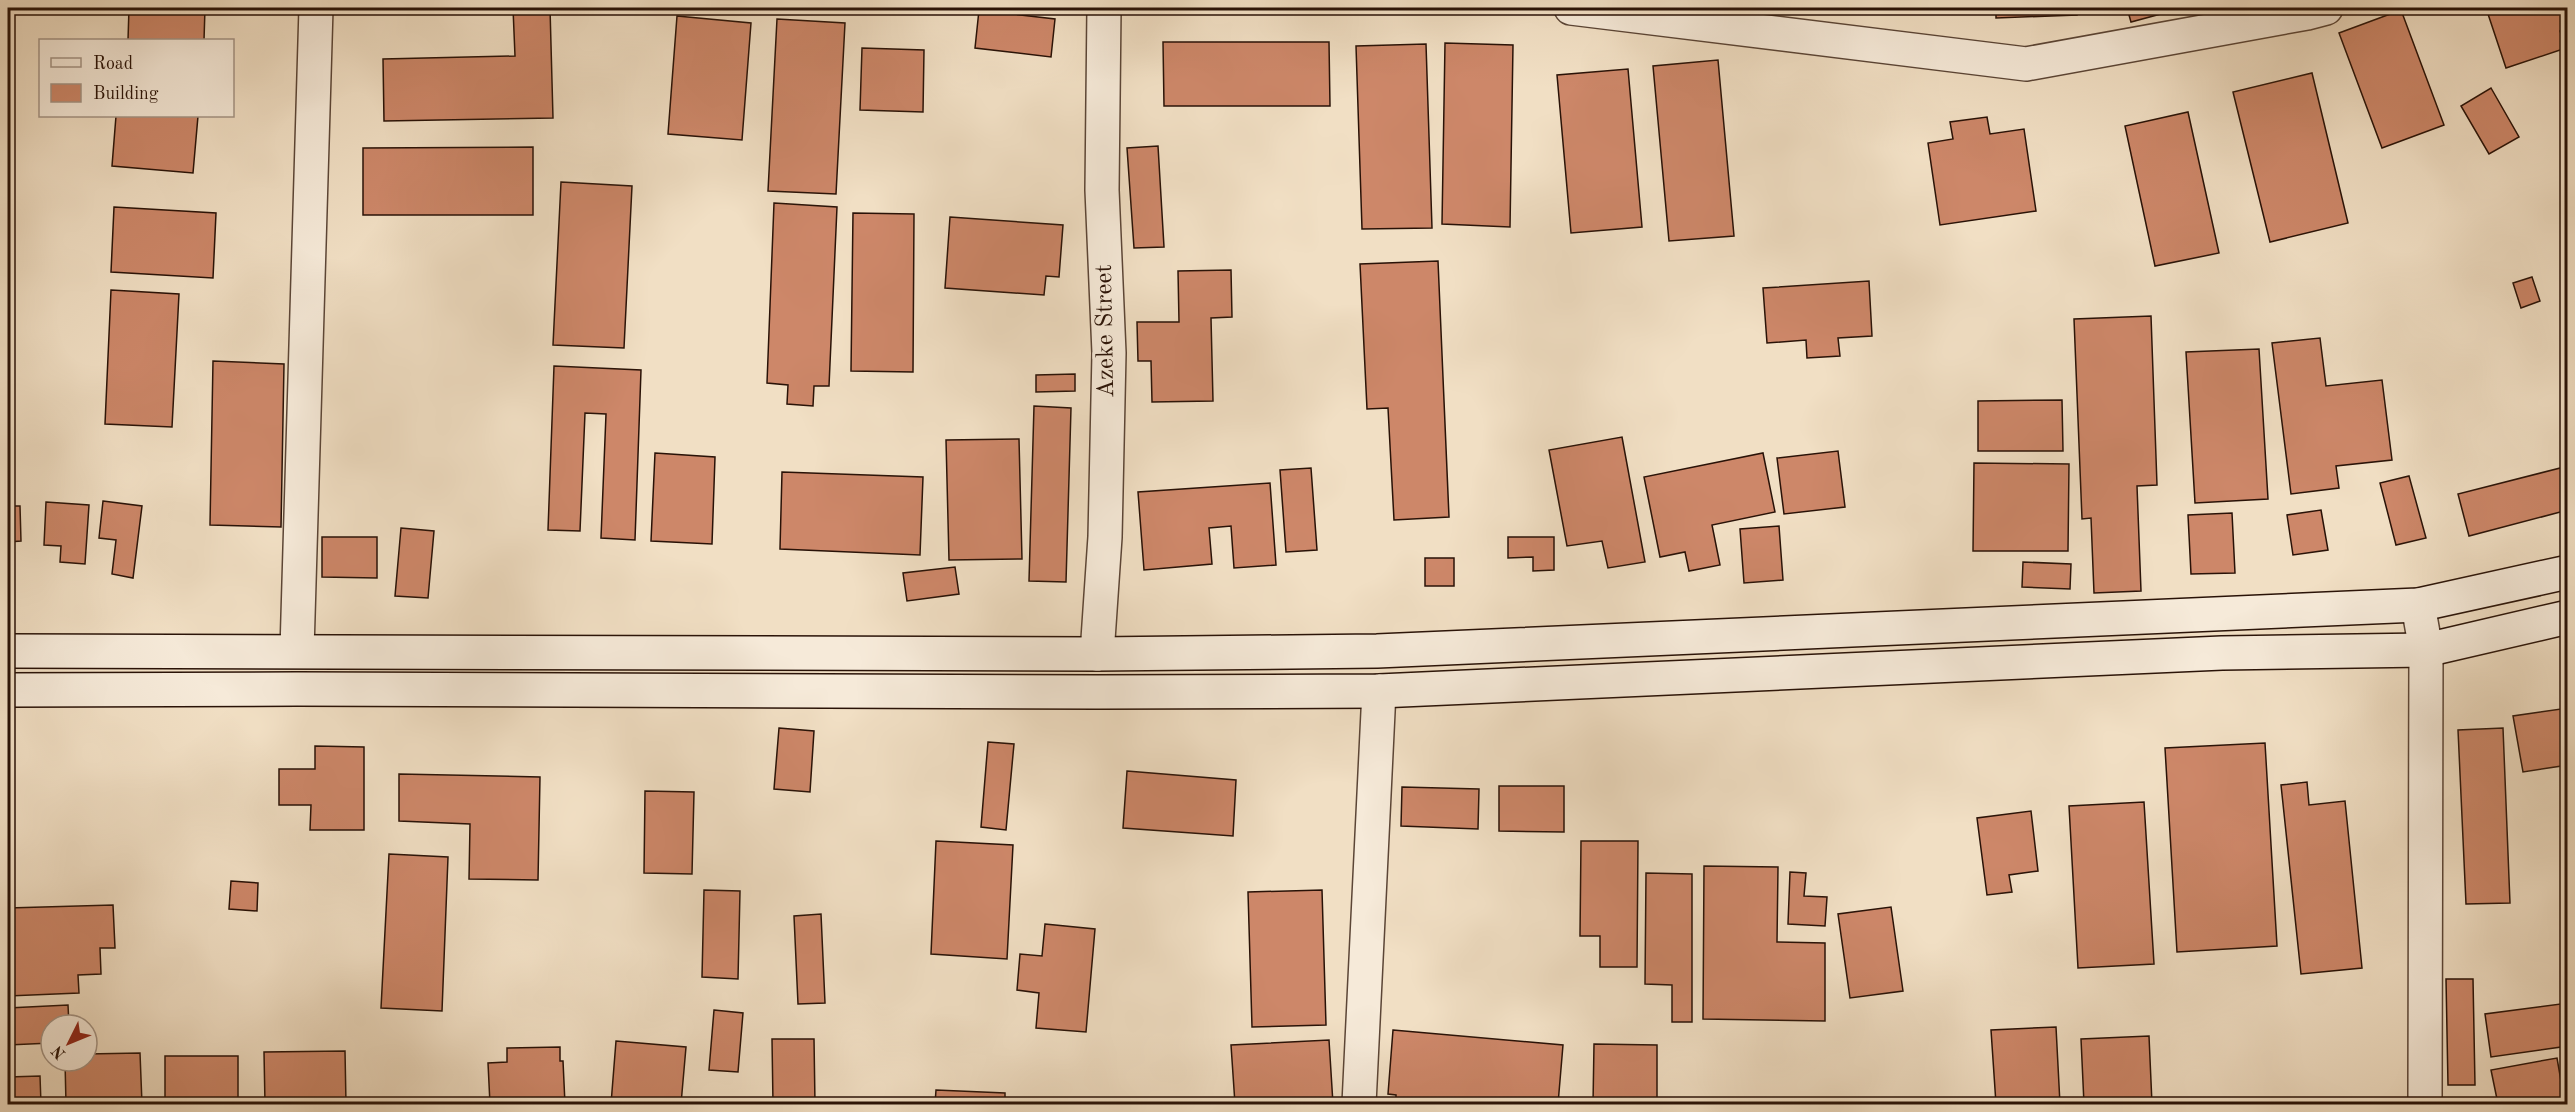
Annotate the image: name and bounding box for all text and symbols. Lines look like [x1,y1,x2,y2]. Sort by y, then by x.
legend [39,39,234,117]
text: Road [93,55,133,73]
text: Building [93,85,159,103]
street label: Azeke Street [1093,264,1119,398]
north arrow [39,1013,99,1073]
text: N [49,1041,70,1062]

